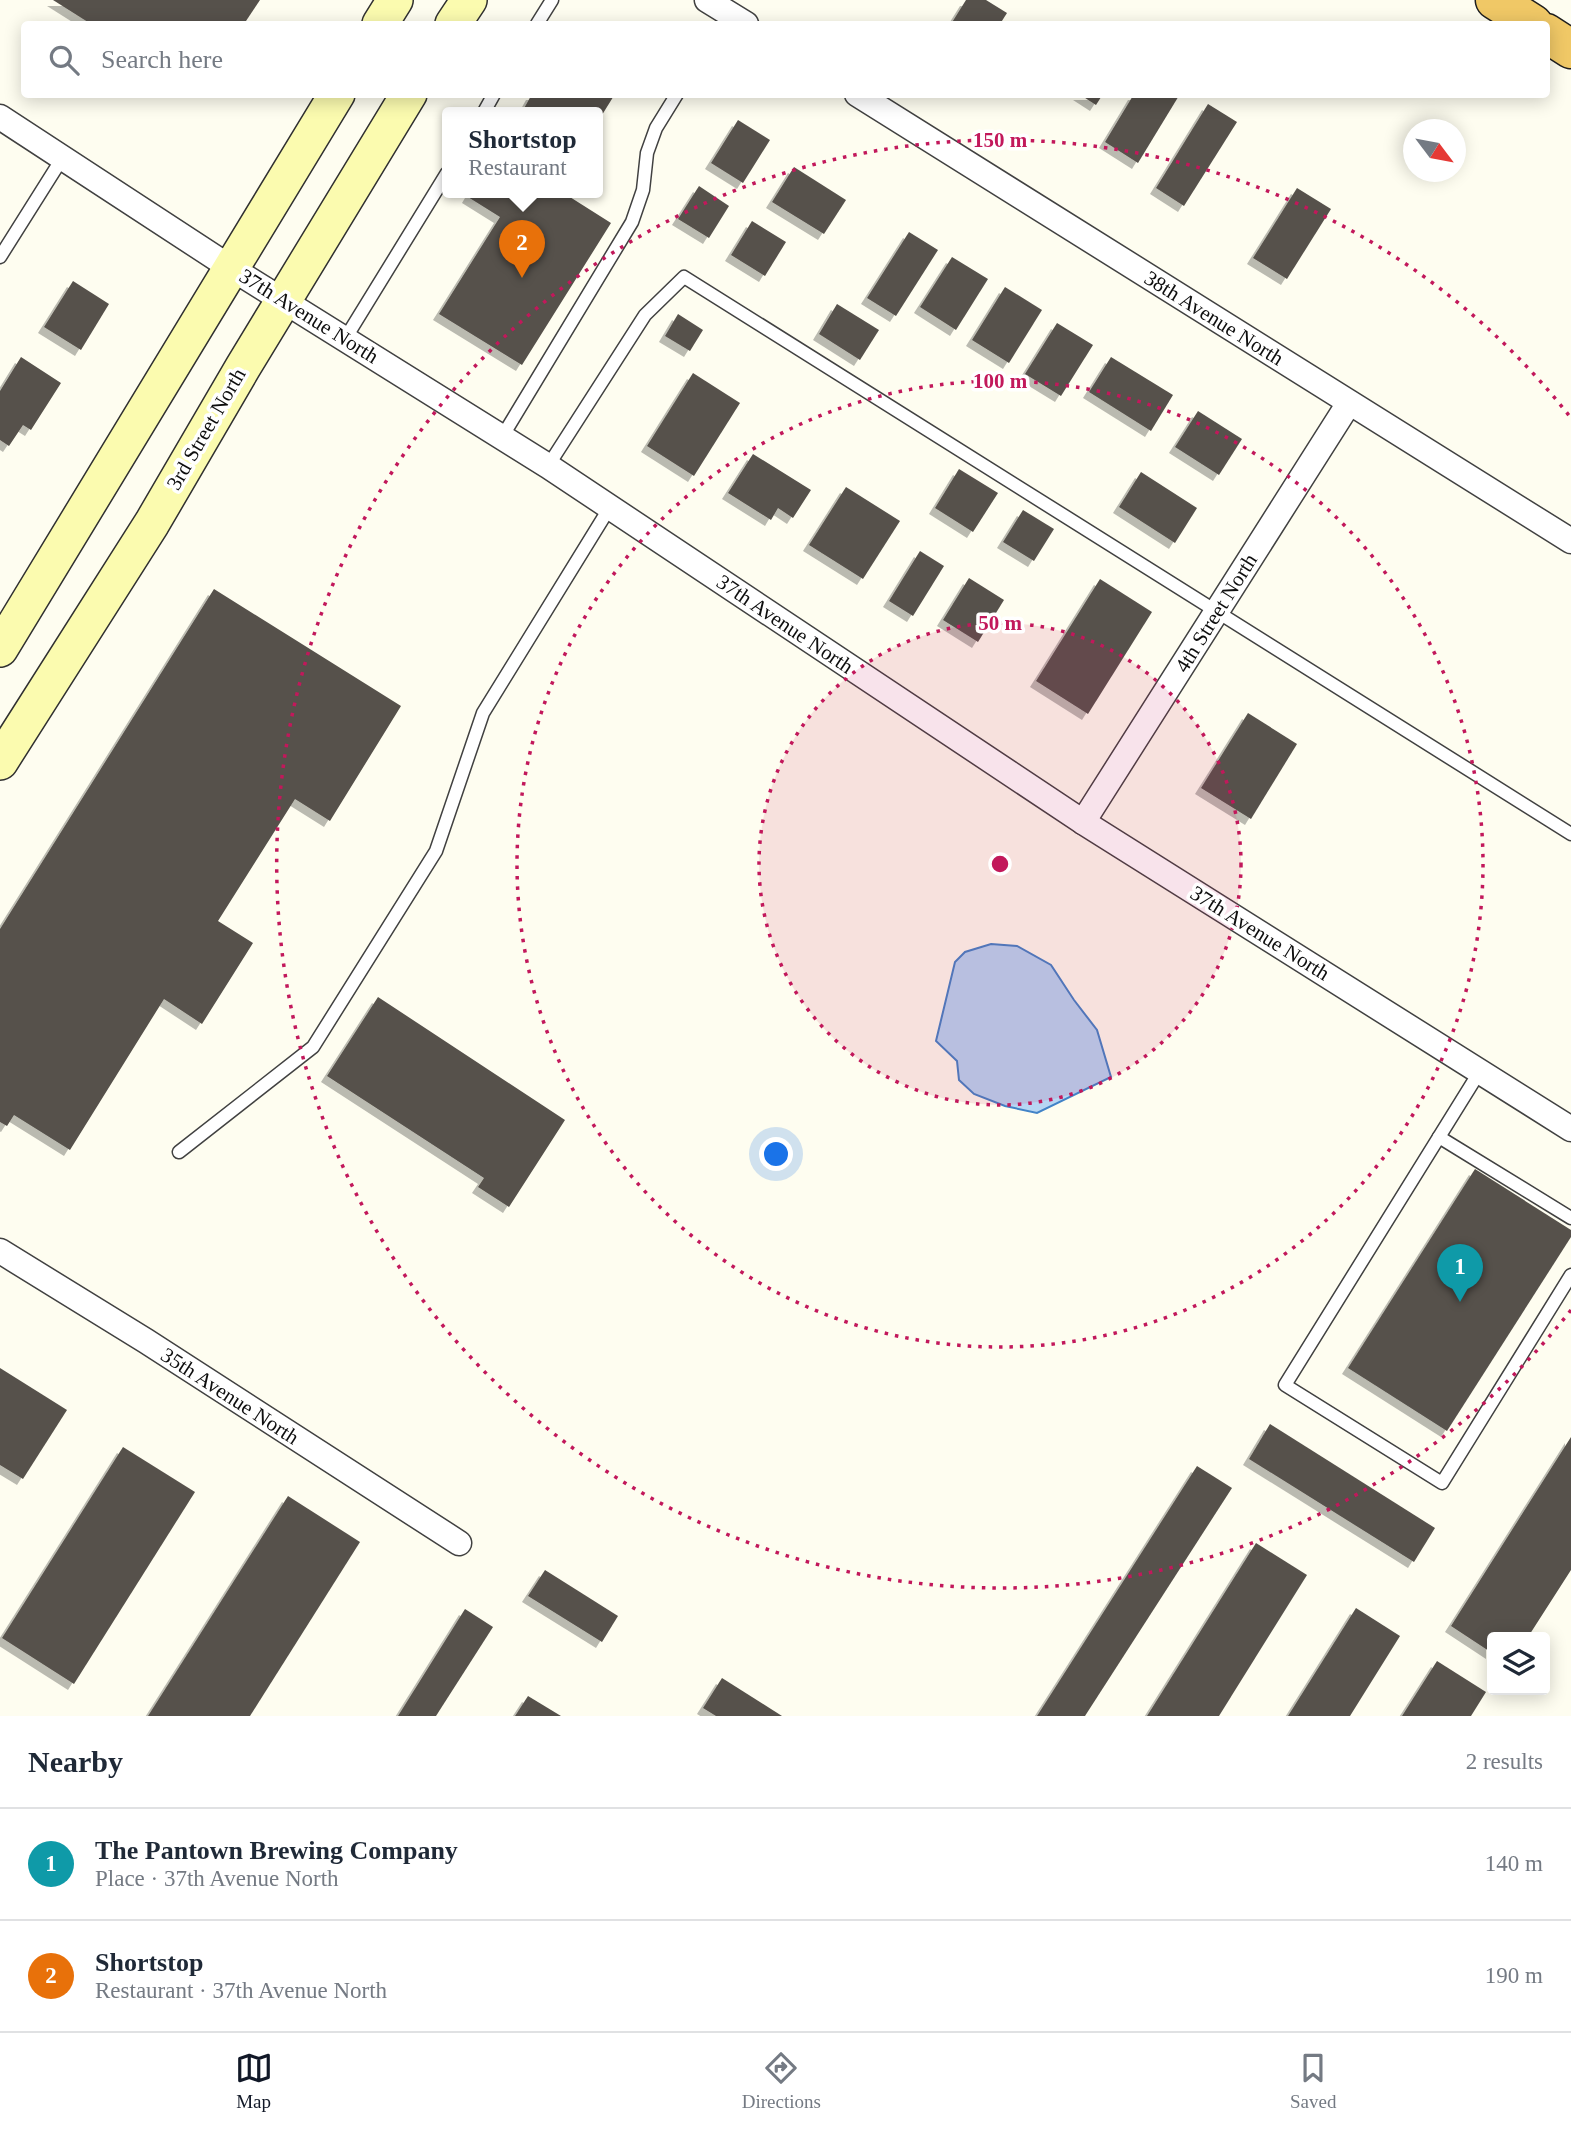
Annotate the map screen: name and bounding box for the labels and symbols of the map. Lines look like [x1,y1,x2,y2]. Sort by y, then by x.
north arrow [1403,119,1466,182]
text: 150 m [973,128,1028,152]
pin: 2 [499,220,545,278]
street label: 37th Avenue North [235,264,383,369]
street label: 38th Avenue North [1140,266,1288,371]
street label: 3rd Street North [161,363,251,494]
text: 100 m [973,369,1028,393]
street label: 4th Street North [1170,549,1262,677]
street label: 37th Avenue North [712,569,858,679]
text: 50 m [978,611,1022,635]
centre of rings [988,852,1012,876]
street label: 37th Avenue North [1186,881,1334,986]
your location [759,1137,793,1171]
pin: 1 [1437,1244,1483,1302]
street label: 35th Avenue North [157,1343,304,1450]

